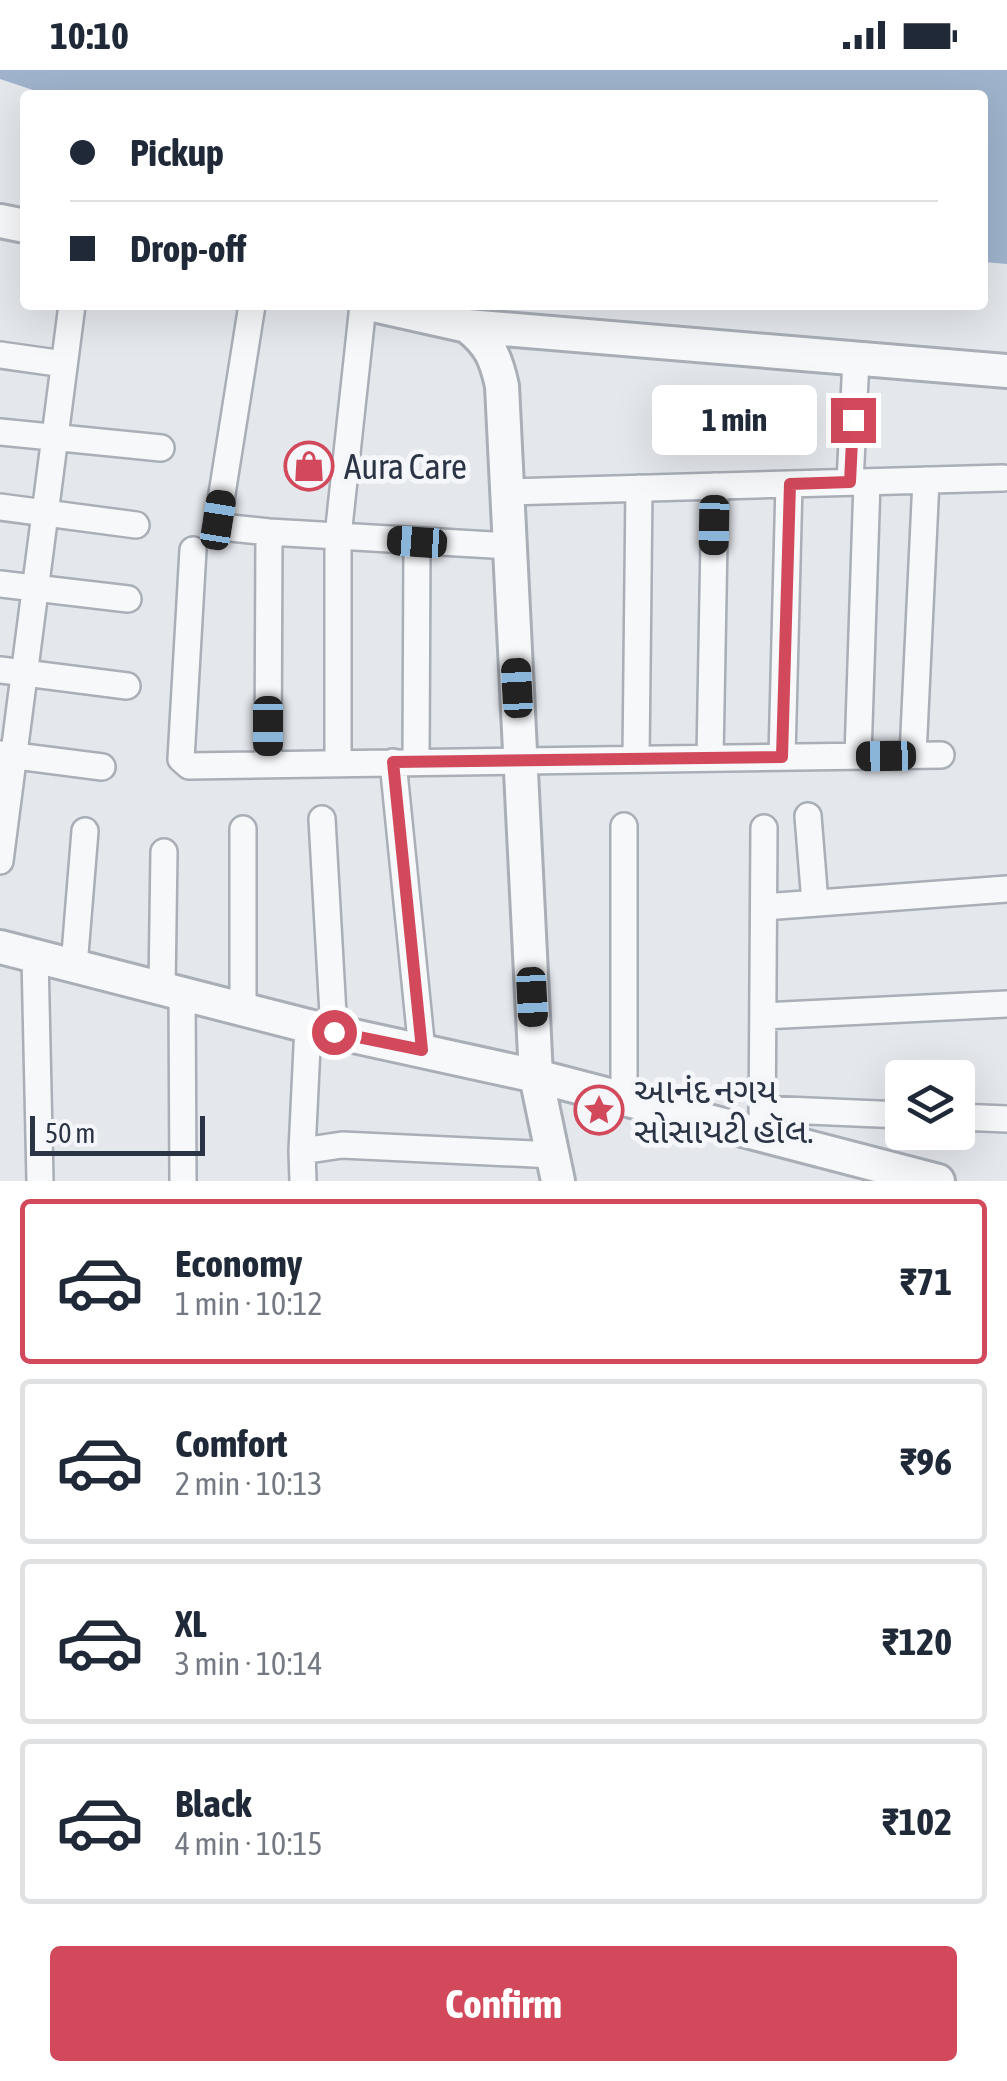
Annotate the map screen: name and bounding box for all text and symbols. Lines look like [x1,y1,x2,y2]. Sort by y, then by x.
text: 10:10 [50,14,129,57]
text: Pickup [130,131,224,174]
text: Drop-off [130,227,246,270]
callout: 1 min [653,385,818,455]
route end [831,398,876,443]
text: 1 min [702,401,767,438]
shop icon: Aura Care [283,440,335,492]
place label: Aura Care [344,446,467,486]
car [198,488,238,552]
car [698,495,730,555]
car [386,525,448,559]
car [500,657,534,719]
car [253,696,283,756]
car [856,740,916,772]
car [515,966,549,1028]
route start [312,1010,357,1055]
map controls [885,1060,975,1150]
button: layers [885,1060,975,1150]
place label: આનંદ નગય સોસાયટી હૉલ. [634,1070,813,1150]
place icon: આનંદ નગય સોસાયટી હૉલ. [573,1084,625,1136]
scale bar [30,1111,205,1156]
text: 50 m [45,1117,95,1149]
icon: car [55,1237,145,1327]
text: Economy [175,1242,302,1285]
text: ₹71 [900,1260,952,1303]
text: 1 min · 10:12 [175,1285,322,1322]
icon: car [55,1417,145,1507]
text: Comfort [175,1422,287,1465]
text: ₹96 [900,1440,952,1483]
text: 2 min · 10:13 [175,1465,322,1502]
icon: car [55,1597,145,1687]
text: XL [175,1602,207,1645]
text: ₹120 [882,1620,952,1663]
text: 3 min · 10:14 [175,1645,322,1682]
icon: car [55,1777,145,1867]
text: Black [175,1782,252,1825]
text: ₹102 [882,1800,952,1843]
text: 4 min · 10:15 [175,1825,322,1862]
button: Confirm [50,1946,957,2061]

